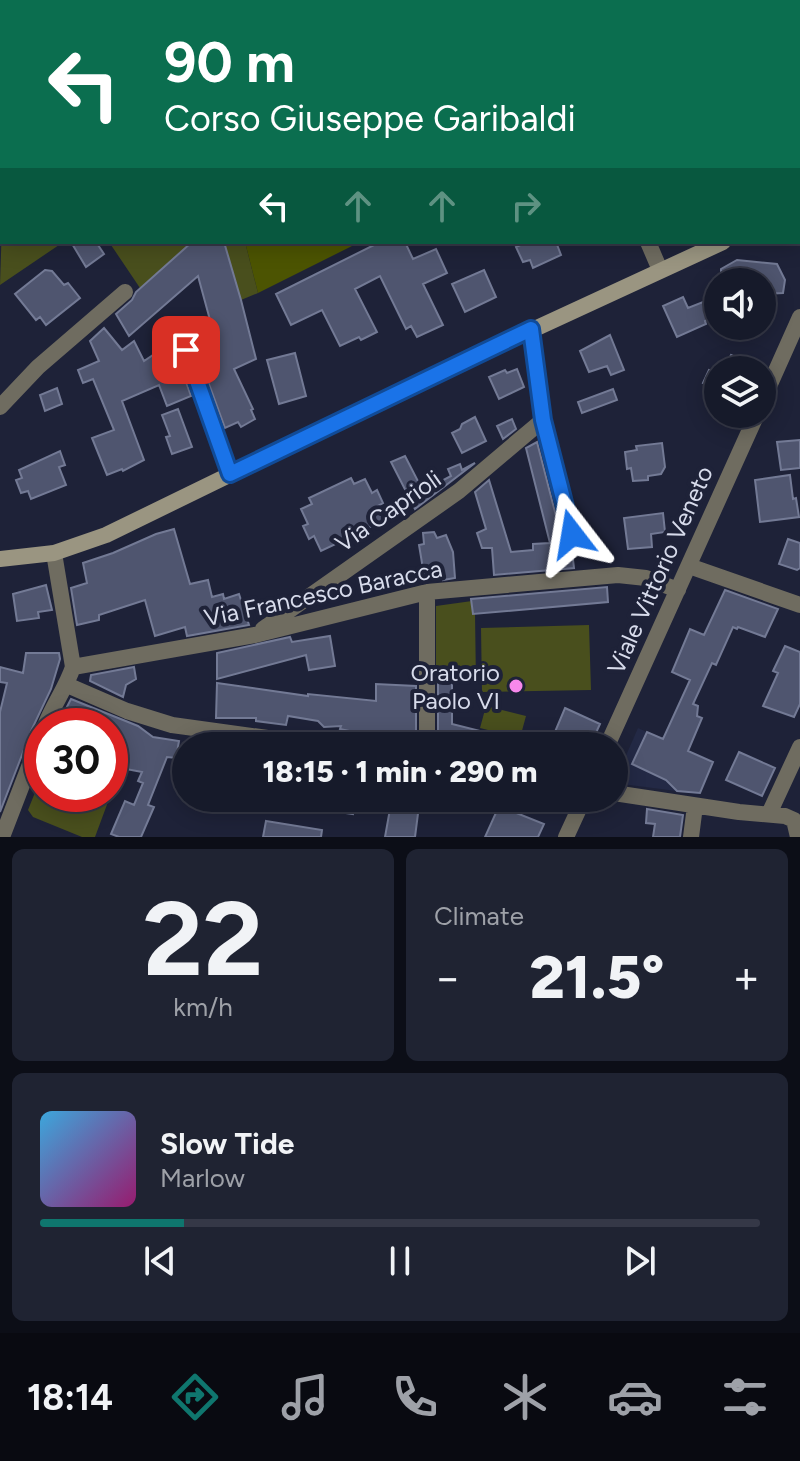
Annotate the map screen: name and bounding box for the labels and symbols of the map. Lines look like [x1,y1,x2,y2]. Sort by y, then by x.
pin [152,316,220,384]
street label: Viale Vittorio Veneto [601,461,719,679]
street label: Via Caprioli [329,464,447,558]
position arrow [530,492,614,576]
street label: Via Francesco Baracca [201,554,445,632]
place label: Oratorio Paolo VI [410,658,500,715]
marker: Oratorio Paolo VI [507,677,525,695]
speed limit sign: 30 [24,708,128,812]

